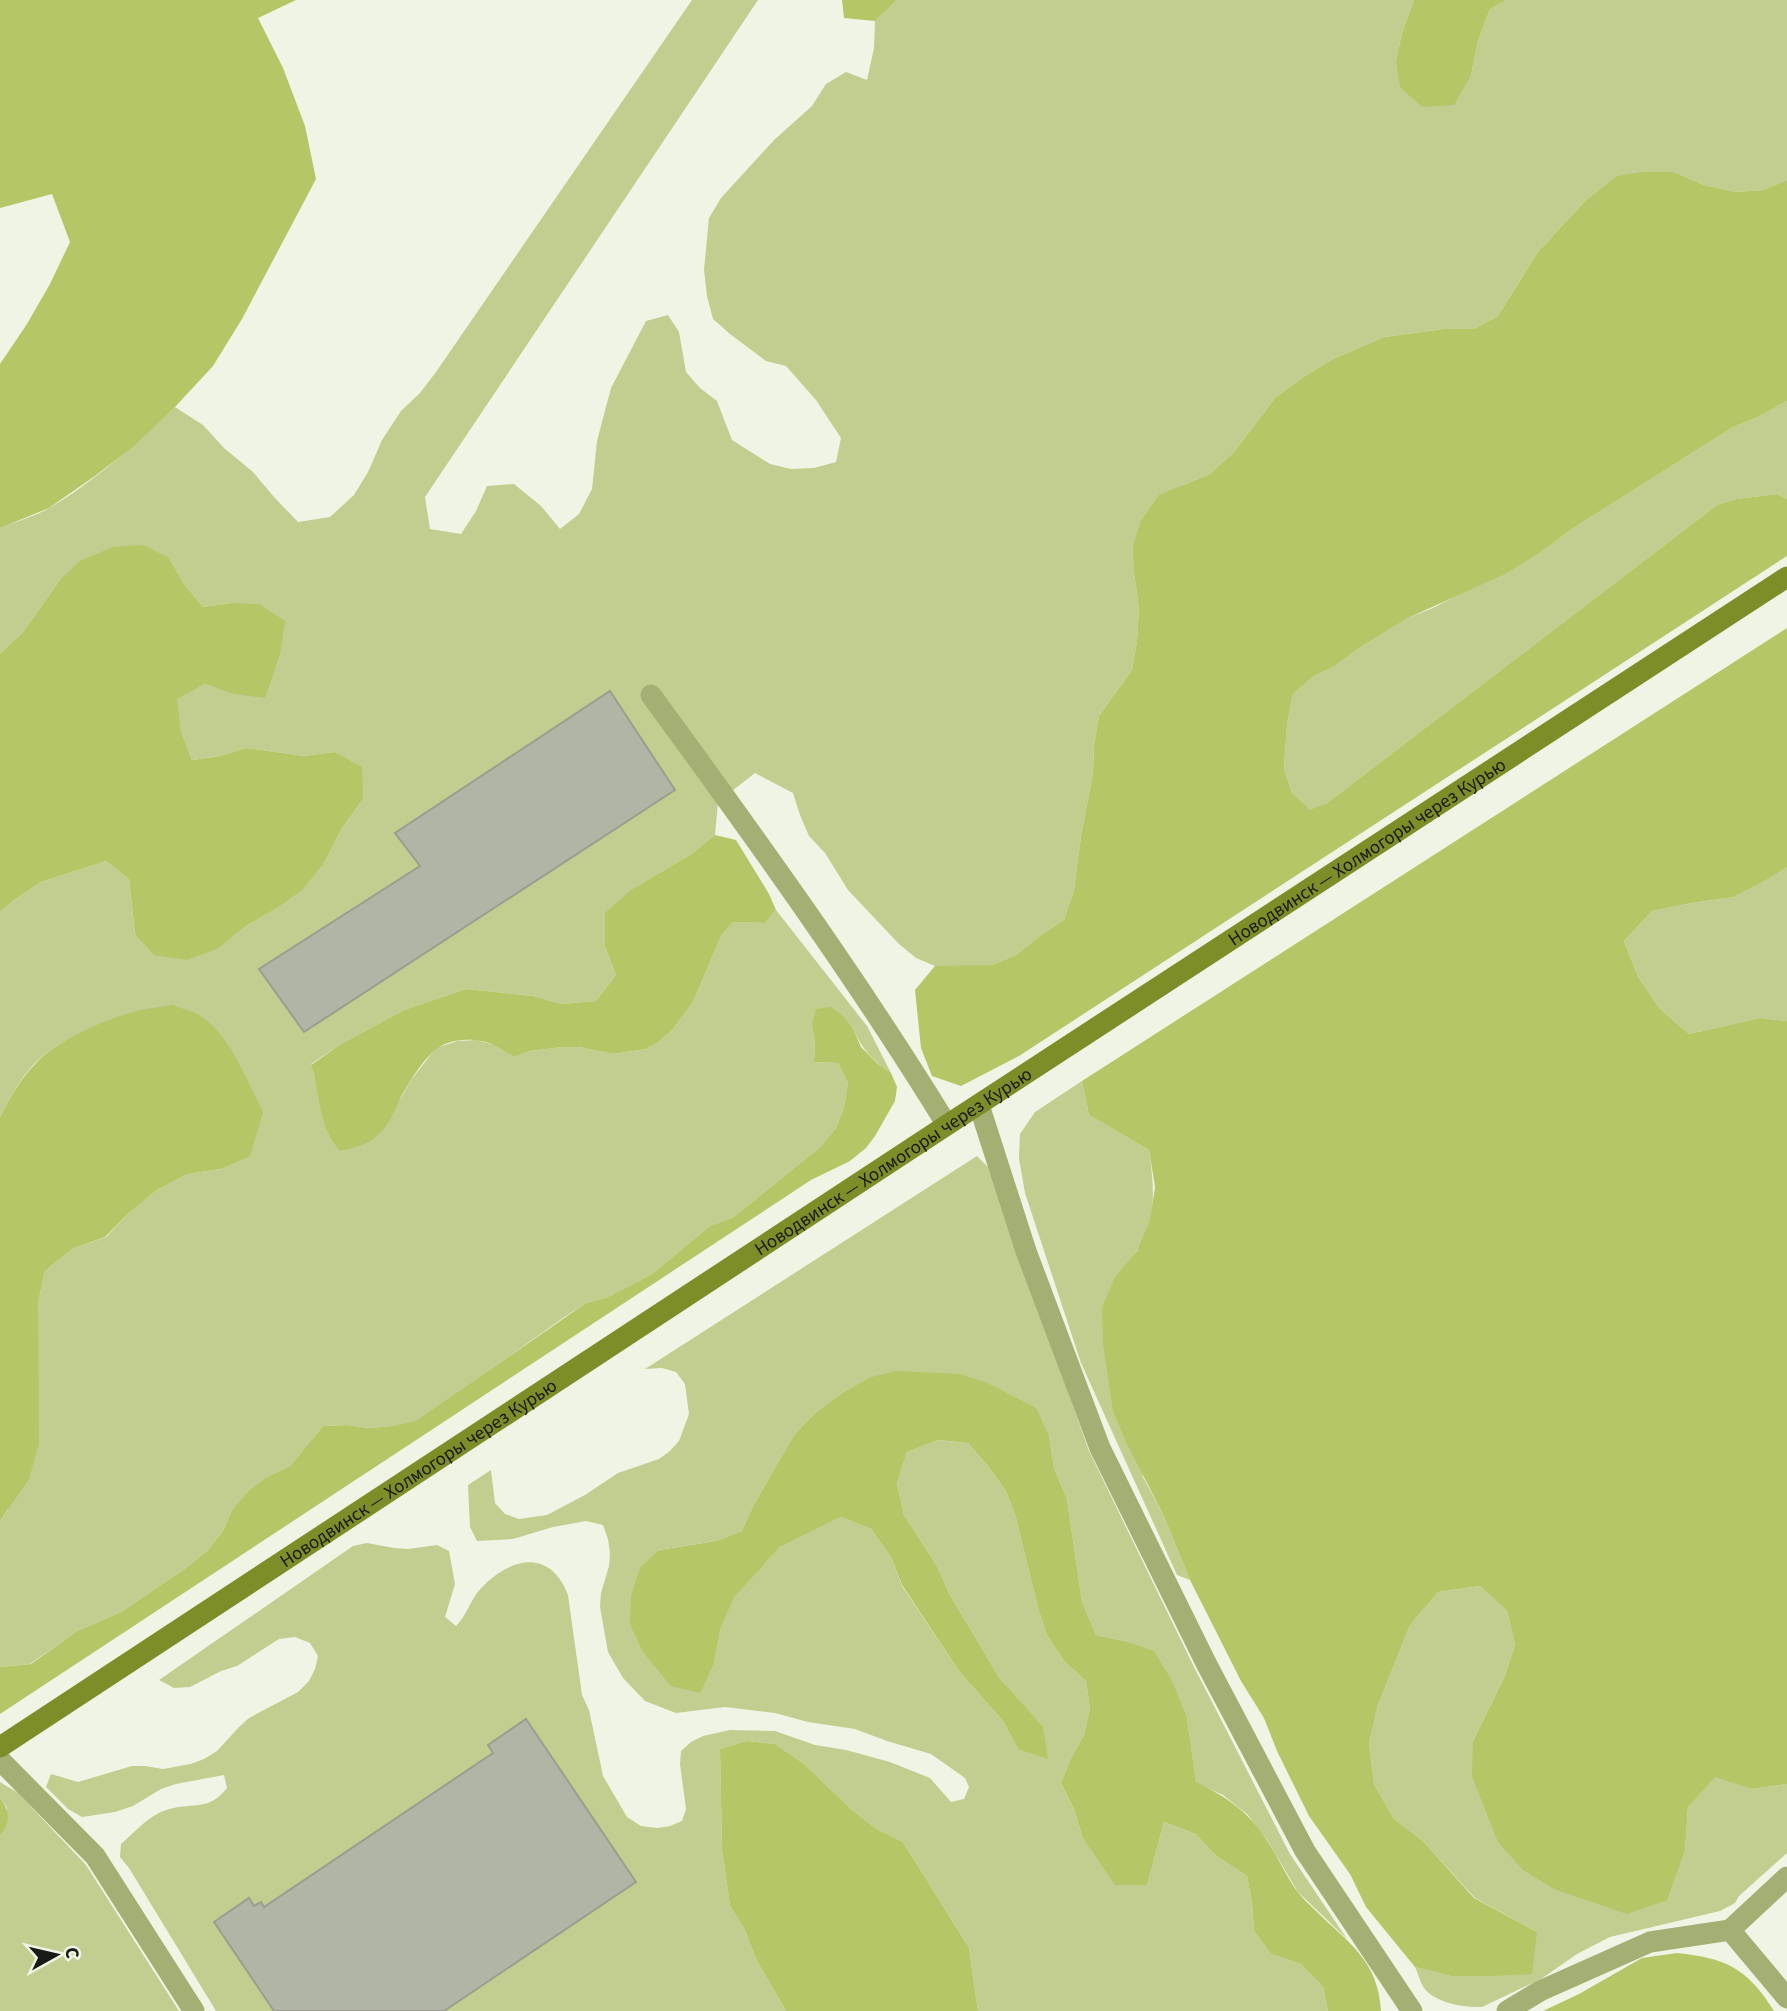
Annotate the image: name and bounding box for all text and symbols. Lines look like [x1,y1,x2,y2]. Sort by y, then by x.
street label: Новодвинск — Холмогоры через Курью [1223,752,1512,953]
street label: Новодвинск — Холмогоры через Курью [750,1061,1038,1263]
street label: Новодвинск — Холмогоры через Курью [275,1373,563,1575]
north arrow [21,1920,91,1990]
text: С [57,1945,85,1960]

